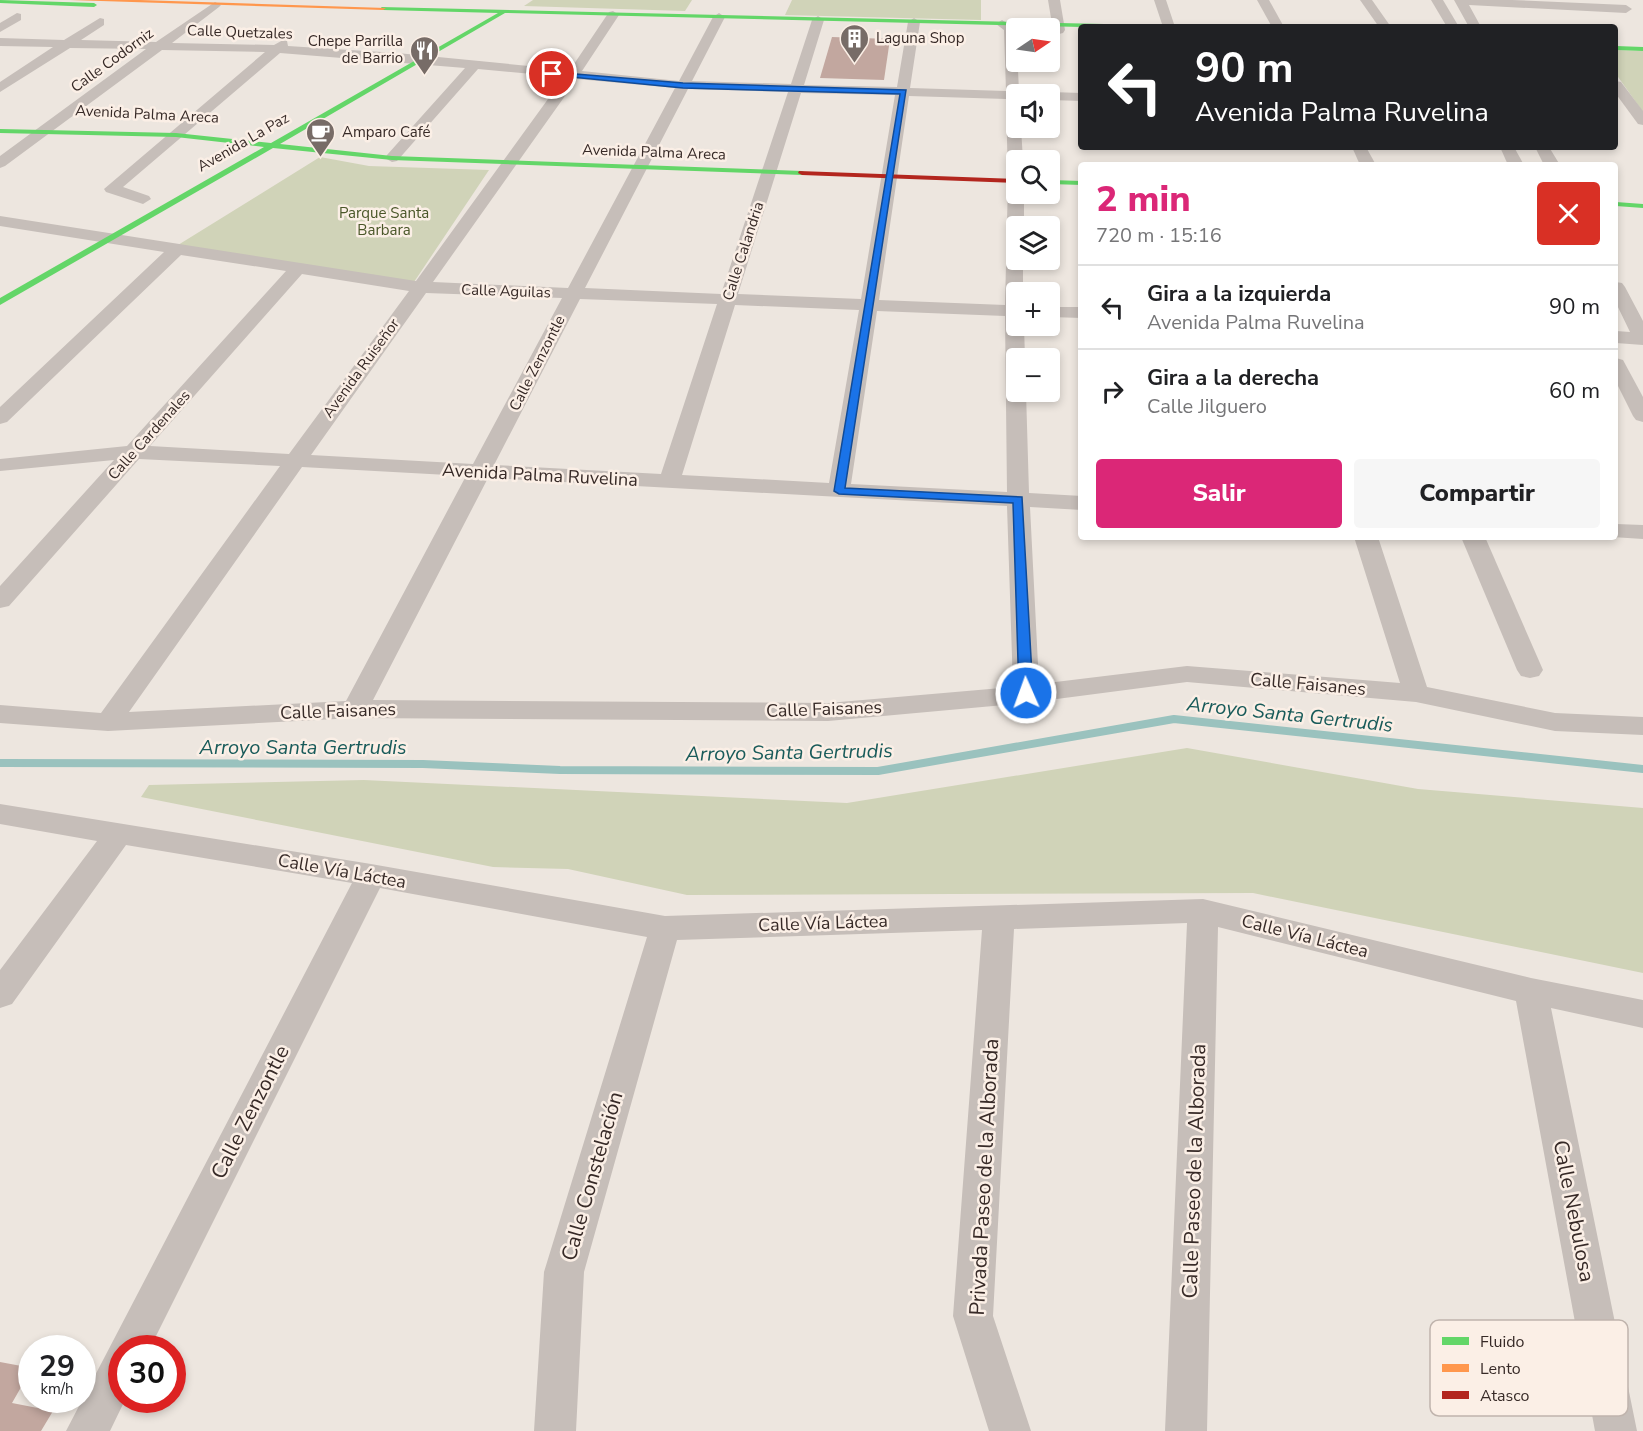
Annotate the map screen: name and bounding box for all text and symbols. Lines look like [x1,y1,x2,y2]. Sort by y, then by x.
north arrow [1006,18,1060,72]
map controls [1006,18,1060,402]
street label: Calle Quetzales [187,20,293,44]
building icon: Laguna Shop [839,22,871,64]
street label: Calle Codorniz [67,23,157,97]
place label: Laguna Shop [876,28,965,48]
place label: Chepe Parrilla de Barrio [308,31,403,68]
restaurant icon: Chepe Parrilla de Barrio [408,34,440,76]
text: 90 m [1195,40,1294,97]
pin [526,48,577,99]
icon: left [1096,48,1174,126]
icon: arrive [535,57,568,90]
button: sound [1006,84,1060,138]
text: Avenida Palma Ruvelina [1195,94,1489,131]
street label: Avenida Palma Areca [75,100,219,128]
street label: Avenida La Paz [194,108,292,176]
cafe icon: Amparo Café [305,116,337,158]
place label: Amparo Café [342,122,431,142]
street label: Avenida Palma Areca [582,139,726,165]
button: search [1006,150,1060,204]
text: 2 min [1096,175,1191,224]
button: close [1537,182,1600,245]
street label: Calle Calandria [718,199,768,303]
park label: Parque Santa Barbara [339,203,429,240]
button: layers [1006,216,1060,270]
text: 720 m · 15:16 [1096,222,1222,249]
street label: Calle Aguilas [461,279,551,303]
text: Gira a la izquierda [1147,279,1331,309]
button: + [1006,282,1060,336]
icon: left [1096,291,1129,324]
text: 90 m [1549,292,1600,322]
text: Avenida Palma Ruvelina [1147,309,1365,336]
street label: Calle Zenzontle [504,312,570,414]
street label: Avenida Ruiseñor [318,314,404,422]
button: − [1006,348,1060,402]
text: Gira a la derecha [1147,363,1319,393]
icon: right [1096,375,1129,408]
text: 60 m [1549,376,1600,406]
street label: Calle Cardenales [103,386,195,484]
text: Calle Jilguero [1147,393,1267,420]
street label: Avenida Palma Ruvelina [442,458,638,492]
button: Salir [1096,459,1342,528]
button: Compartir [1354,459,1600,528]
position arrow [994,661,1058,725]
street label: Calle Faisanes [1249,667,1367,701]
water label: Arroyo Santa Gertrudis [1184,690,1394,739]
street label: Calle Faisanes [766,695,882,723]
street label: Calle Faisanes [280,697,396,725]
water label: Arroyo Santa Gertrudis [198,734,407,761]
water label: Arroyo Santa Gertrudis [684,737,893,768]
street label: Calle Vía Láctea [276,848,408,894]
street label: Calle Vía Láctea [758,909,888,937]
street label: Calle Vía Láctea [1239,909,1371,963]
street label: Privada Paseo de la Alborada [963,1038,1005,1316]
street label: Calle Zenzontle [204,1040,296,1184]
street label: Calle Paseo de la Alborada [1176,1043,1212,1299]
street label: Calle Constelación [554,1088,630,1264]
street label: Calle Nebulosa [1547,1138,1601,1284]
legend [1430,1320,1628,1416]
text: Fluido [1480,1331,1525,1353]
speed limit sign: 30 [108,1335,186,1413]
text: 29 [39,1346,75,1387]
text: Lento [1480,1358,1521,1380]
text: km/h [40,1379,74,1399]
text: Atasco [1480,1385,1529,1407]

